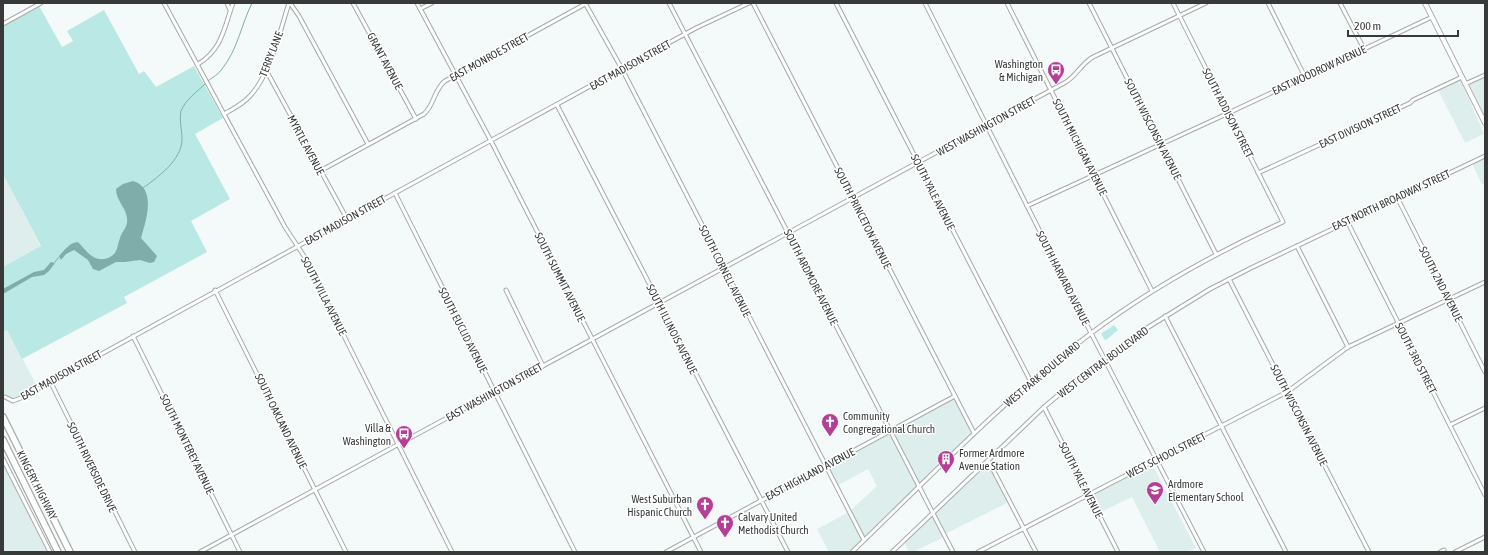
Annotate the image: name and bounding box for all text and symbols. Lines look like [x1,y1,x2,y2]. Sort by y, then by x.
scale bar [1348,12,1458,38]
text: 200 m [1354,19,1381,33]
street label: TERRY LANE [257,29,285,78]
street label: EAST MONROE STREET [447,30,531,84]
street label: GRANT AVENUE [365,31,405,92]
street label: EAST MADISON STREET [587,38,673,92]
street label: EAST WOODROW AVENUE [1270,43,1368,97]
place label: Washington & Michigan [995,58,1043,83]
bus stop icon: Washington & Michigan [1046,60,1066,85]
street label: SOUTH ADDISON STREET [1200,66,1256,160]
street label: SOUTH WISCONSIN AVENUE [1122,77,1184,182]
street label: WEST WASHINGTON STREET [935,94,1038,158]
street label: SOUTH MICHIGAN AVENUE [1050,97,1110,198]
street label: EAST DIVISION STREET [1317,102,1403,150]
street label: MYRTLE AVENUE [285,113,327,177]
street label: SOUTH YALE AVENUE [909,152,957,232]
street label: SOUTH PRINCETON AVENUE [832,165,894,271]
street label: EAST NORTH BROADWAY STREET [1330,167,1452,233]
street label: EAST MADISON STREET [302,193,388,247]
street label: SOUTH CORNELL AVENUE [697,223,753,319]
street label: SOUTH ARDMORE AVENUE [782,227,840,327]
street label: SOUTH HARVARD AVENUE [1034,229,1092,327]
street label: SOUTH SUMMIT AVENUE [532,231,588,324]
street label: SOUTH 2ND AVENUE [1417,245,1465,324]
street label: SOUTH VILLA AVENUE [299,255,349,338]
street label: SOUTH ILLINOIS AVENUE [644,282,700,376]
street label: SOUTH EUCLID AVENUE [436,285,490,375]
street label: SOUTH 3RD STREET [1393,321,1439,396]
street label: WEST CENTRAL BOULEVARD [1055,324,1151,400]
street label: WEST PARK BOULEVARD [1002,339,1082,409]
street label: EAST MADISON STREET [18,348,104,402]
street label: EAST WASHINGTON STREET [444,360,544,424]
street label: SOUTH WISCONSIN AVENUE [1268,363,1330,468]
street label: SOUTH OAKLAND AVENUE [253,372,309,471]
street label: SOUTH MONTEREY AVENUE [158,392,217,496]
place label: Community Congregational Church [843,410,935,435]
church icon: Community Congregational Church [820,412,840,437]
street label: SOUTH RIVERSIDE DRIVE [65,420,119,514]
place label: Villa & Washington [343,422,391,447]
bus stop icon: Villa & Washington [394,424,414,449]
street label: WEST SCHOOL STREET [1124,430,1208,480]
street label: SOUTH YALE AVENUE [1057,440,1105,520]
street label: EAST HIGHLAND AVENUE [763,445,857,503]
place label: Former Ardmore Avenue Station [959,447,1024,472]
street label: KINGERY HIGHWAY [14,448,60,522]
building icon: Former Ardmore Avenue Station [936,449,956,474]
place label: Ardmore Elementary School [1168,478,1244,503]
school or university icon: Ardmore Elementary School [1145,480,1165,505]
place label: West Suburban Hispanic Church [627,493,692,518]
church icon: West Suburban Hispanic Church [695,495,715,520]
place label: Calvary United Methodist Church [738,511,809,536]
church icon: Calvary United Methodist Church [715,513,735,538]

